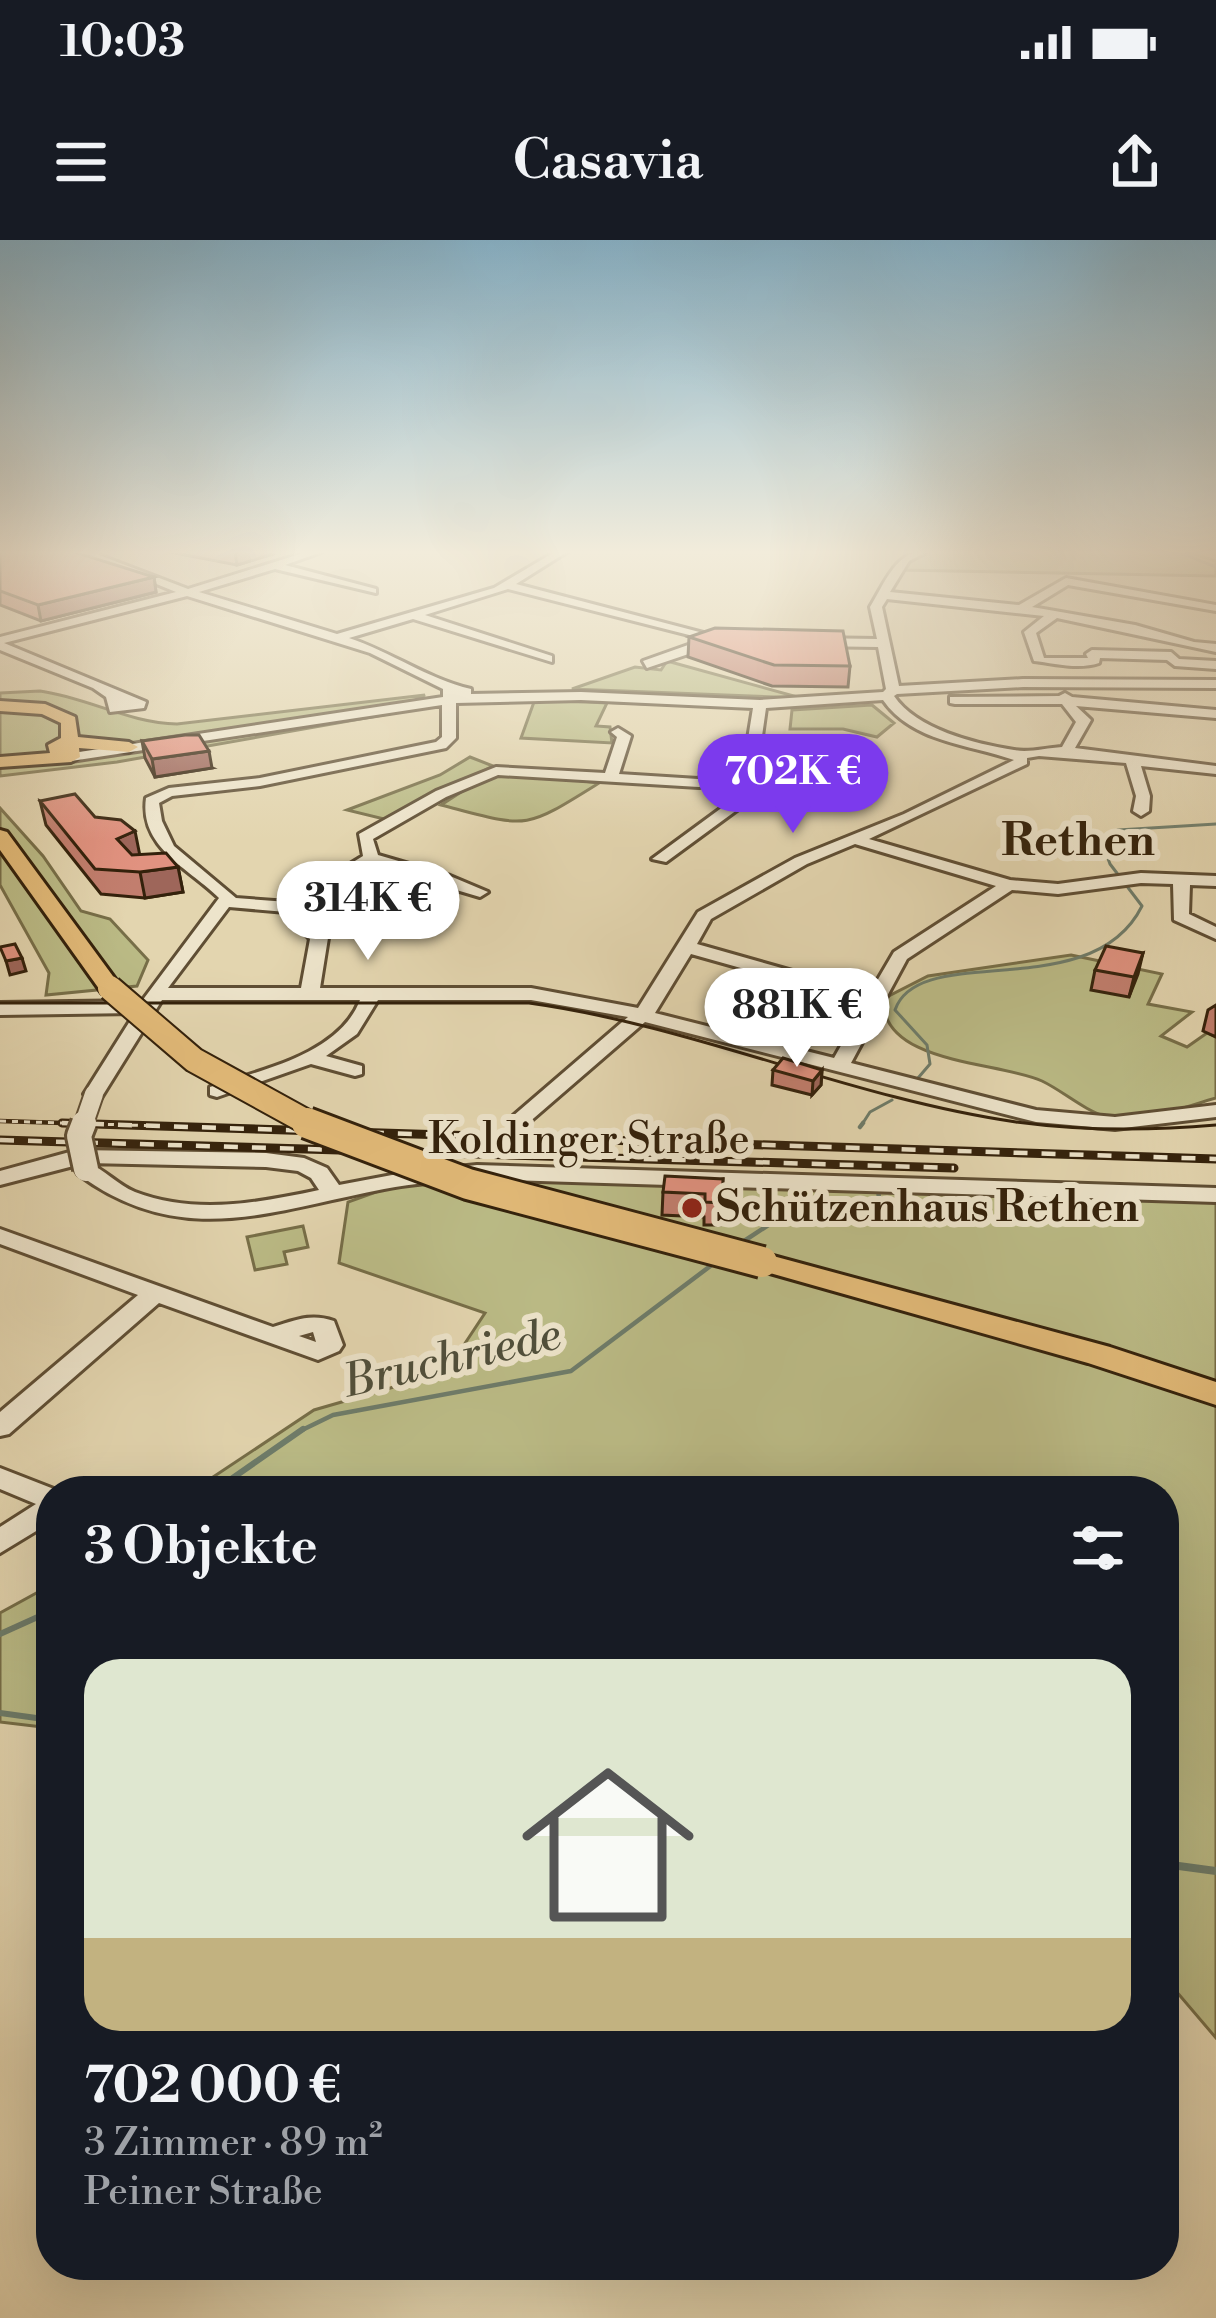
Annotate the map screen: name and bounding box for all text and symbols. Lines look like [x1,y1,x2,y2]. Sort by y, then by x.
text: 10:03 [60,14,185,71]
text: Casavia [513,128,703,196]
icon: menu [48,129,114,195]
icon: share [1102,129,1168,195]
pin: 702K € [695,734,891,836]
text: 702K € [724,748,862,797]
district label: Rethen [1001,813,1155,870]
pin: 314K € [270,861,466,963]
text: 314K € [304,875,432,924]
pin: 881K € [699,968,895,1070]
text: 881K € [731,982,863,1031]
street label: Koldinger Straße [428,1114,750,1168]
place label: Schützenhaus Rethen [716,1182,1139,1235]
marker: Schützenhaus Rethen [679,1195,705,1221]
water label: Bruchriede [337,1306,566,1412]
icon: filters [1065,1515,1131,1581]
text: 3 Objekte [84,1516,318,1580]
icon: home [500,1737,716,1953]
text: 702 000 € [84,2055,342,2119]
text: 3 Zimmer · 89 m² [84,2119,383,2168]
text: Peiner Straße [84,2168,323,2217]

